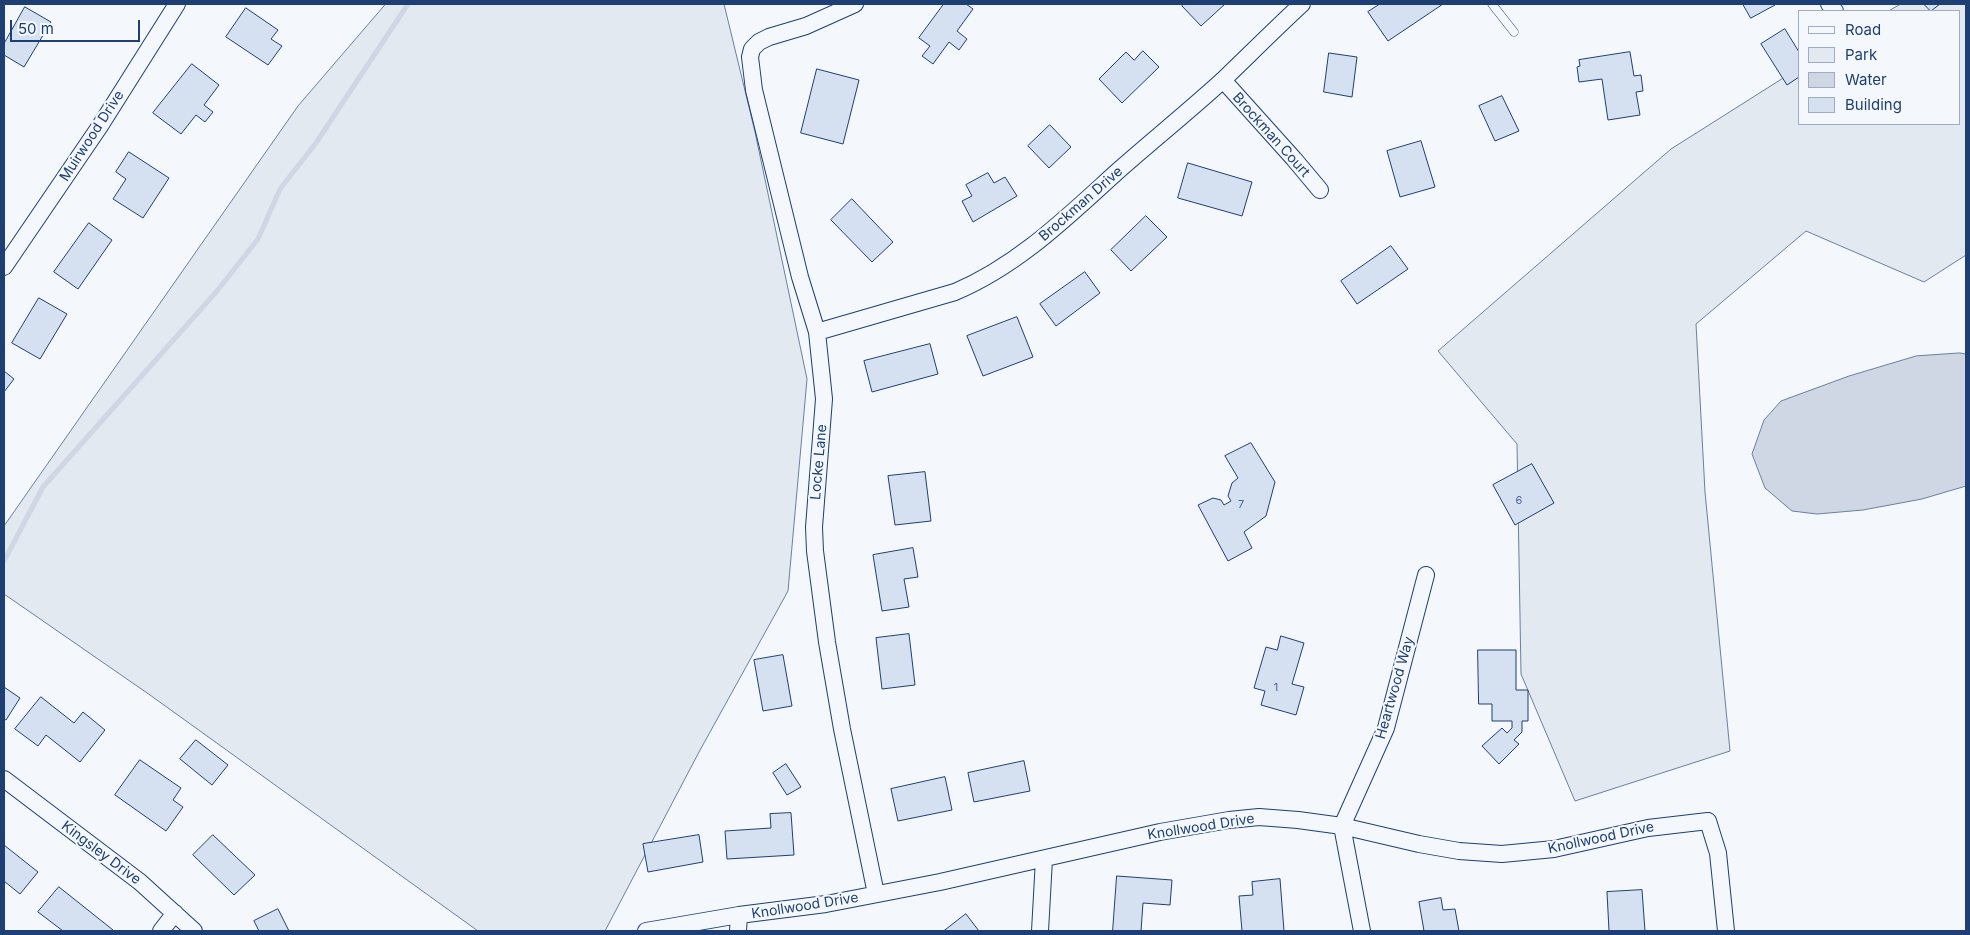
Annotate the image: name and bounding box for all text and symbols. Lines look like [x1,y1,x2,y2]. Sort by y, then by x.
scale bar [12,10,142,42]
legend [1798,10,1960,125]
text: 50 m [18,19,54,38]
text: Road [1845,20,1881,39]
text: Park [1845,45,1877,64]
text: Water [1845,70,1887,89]
street label: Muirwood Drive [56,87,128,185]
street label: Brockman Court [1229,89,1313,181]
text: Building [1845,95,1902,114]
street label: Brockman Drive [1036,163,1126,245]
street label: Locke Lane [807,423,831,501]
house number: 6 [1516,494,1522,508]
house number: 7 [1238,498,1244,512]
street label: Heartwood Way [1372,635,1418,741]
house number: 1 [1274,681,1278,695]
street label: Knollwood Drive [1146,810,1256,844]
street label: Kingsley Drive [58,818,144,888]
street label: Knollwood Drive [1546,819,1656,857]
street label: Knollwood Drive [750,889,860,923]

